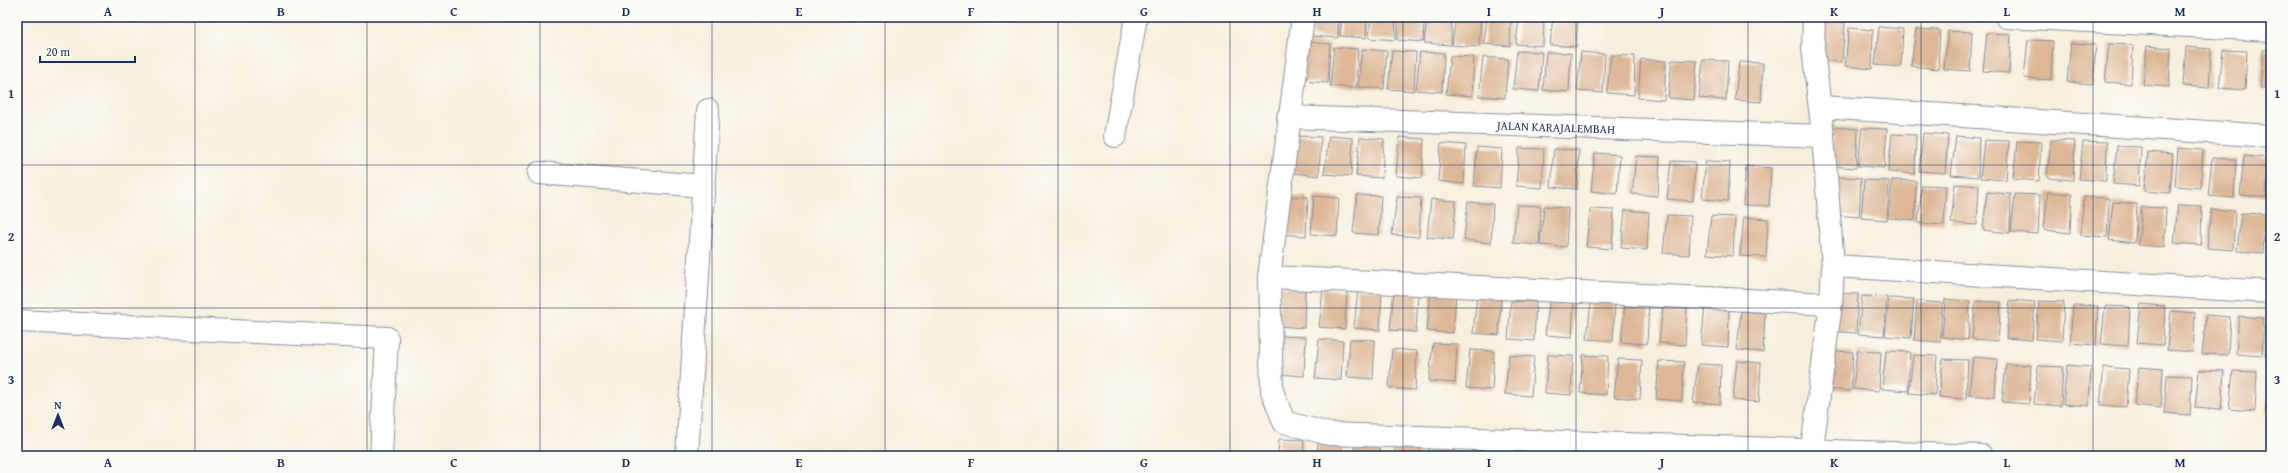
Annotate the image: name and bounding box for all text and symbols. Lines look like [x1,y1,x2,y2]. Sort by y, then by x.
text: A [104,2,113,21]
text: B [277,2,285,21]
text: C [450,2,458,21]
text: D [622,2,630,21]
text: E [796,2,803,21]
text: F [968,2,975,21]
text: G [1140,2,1148,21]
text: H [1312,2,1322,21]
text: I [1487,2,1491,21]
text: J [1658,2,1665,21]
text: K [1830,2,1839,21]
text: L [2004,2,2011,21]
text: M [2174,2,2186,21]
scale bar [40,38,135,64]
text: 20 m [46,43,70,60]
text: 1 [8,84,14,103]
text: 1 [2274,84,2280,103]
street label: JALAN KARAJALEMBAH [1495,116,1615,138]
text: 2 [8,227,15,246]
text: 2 [2274,227,2281,246]
text: 3 [8,370,14,389]
text: 3 [2274,370,2280,389]
north arrow [38,395,78,435]
text: N [54,397,62,413]
text: A [104,453,113,472]
text: B [277,453,285,472]
text: C [450,453,458,472]
text: D [622,453,630,472]
text: E [796,453,803,472]
text: F [968,453,975,472]
text: G [1140,453,1148,472]
text: H [1312,453,1322,472]
text: I [1487,453,1491,472]
text: J [1658,453,1665,472]
text: K [1830,453,1839,472]
text: L [2004,453,2011,472]
text: M [2174,453,2186,472]

